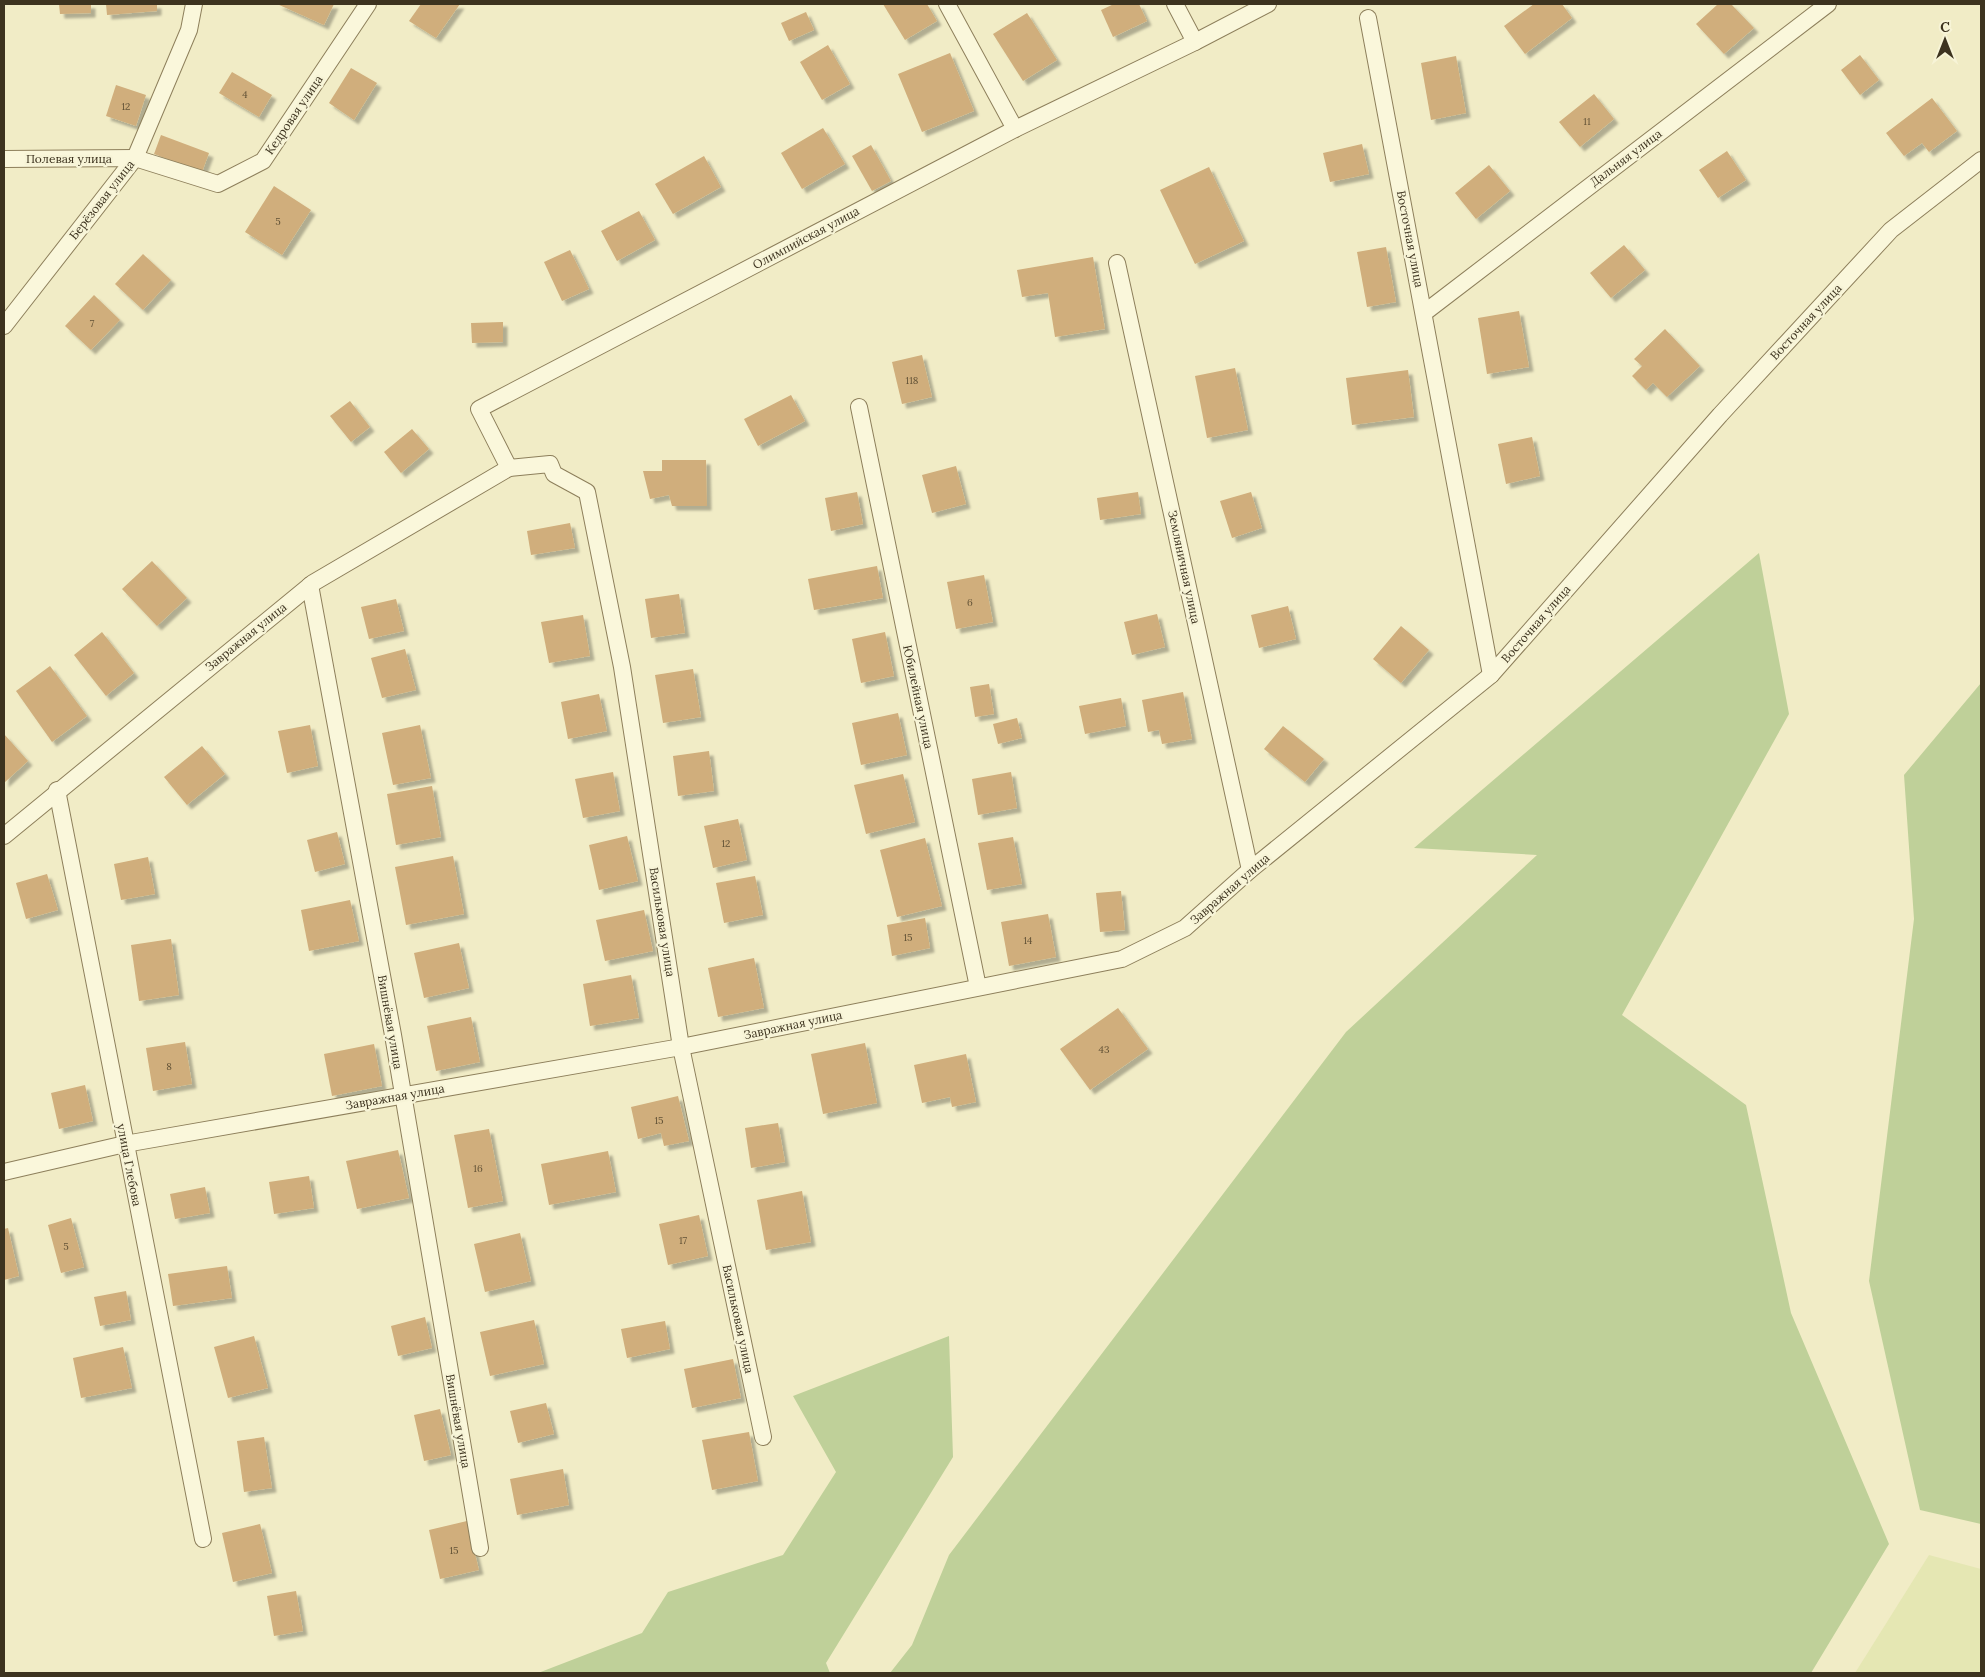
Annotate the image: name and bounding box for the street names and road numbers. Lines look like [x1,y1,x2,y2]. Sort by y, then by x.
street label: Кедровая улица [262,72,326,157]
street label: Дальняя улица [1587,126,1665,189]
street label: Полевая улица [26,151,112,166]
street label: Берёзовая улица [66,157,137,242]
street label: Восточная улица [1394,189,1427,289]
street label: Олимпийская улица [750,203,862,272]
street label: Восточная улица [1767,281,1845,363]
street label: Земляничная улица [1165,509,1204,625]
street label: Восточная улица [1498,582,1574,666]
street label: Завражная улица [202,599,289,674]
street label: Юбилейная улица [900,644,937,750]
street label: Завражная улица [1187,850,1272,927]
street label: Васильковая улица [646,866,679,978]
street label: Вишнёвая улица [375,974,406,1070]
street label: Завражная улица [742,1007,844,1042]
street label: Завражная улица [344,1080,446,1113]
street label: улица Глебова [114,1122,145,1207]
street label: Васильковая улица [720,1263,757,1375]
street label: Вишнёвая улица [443,1373,474,1469]

